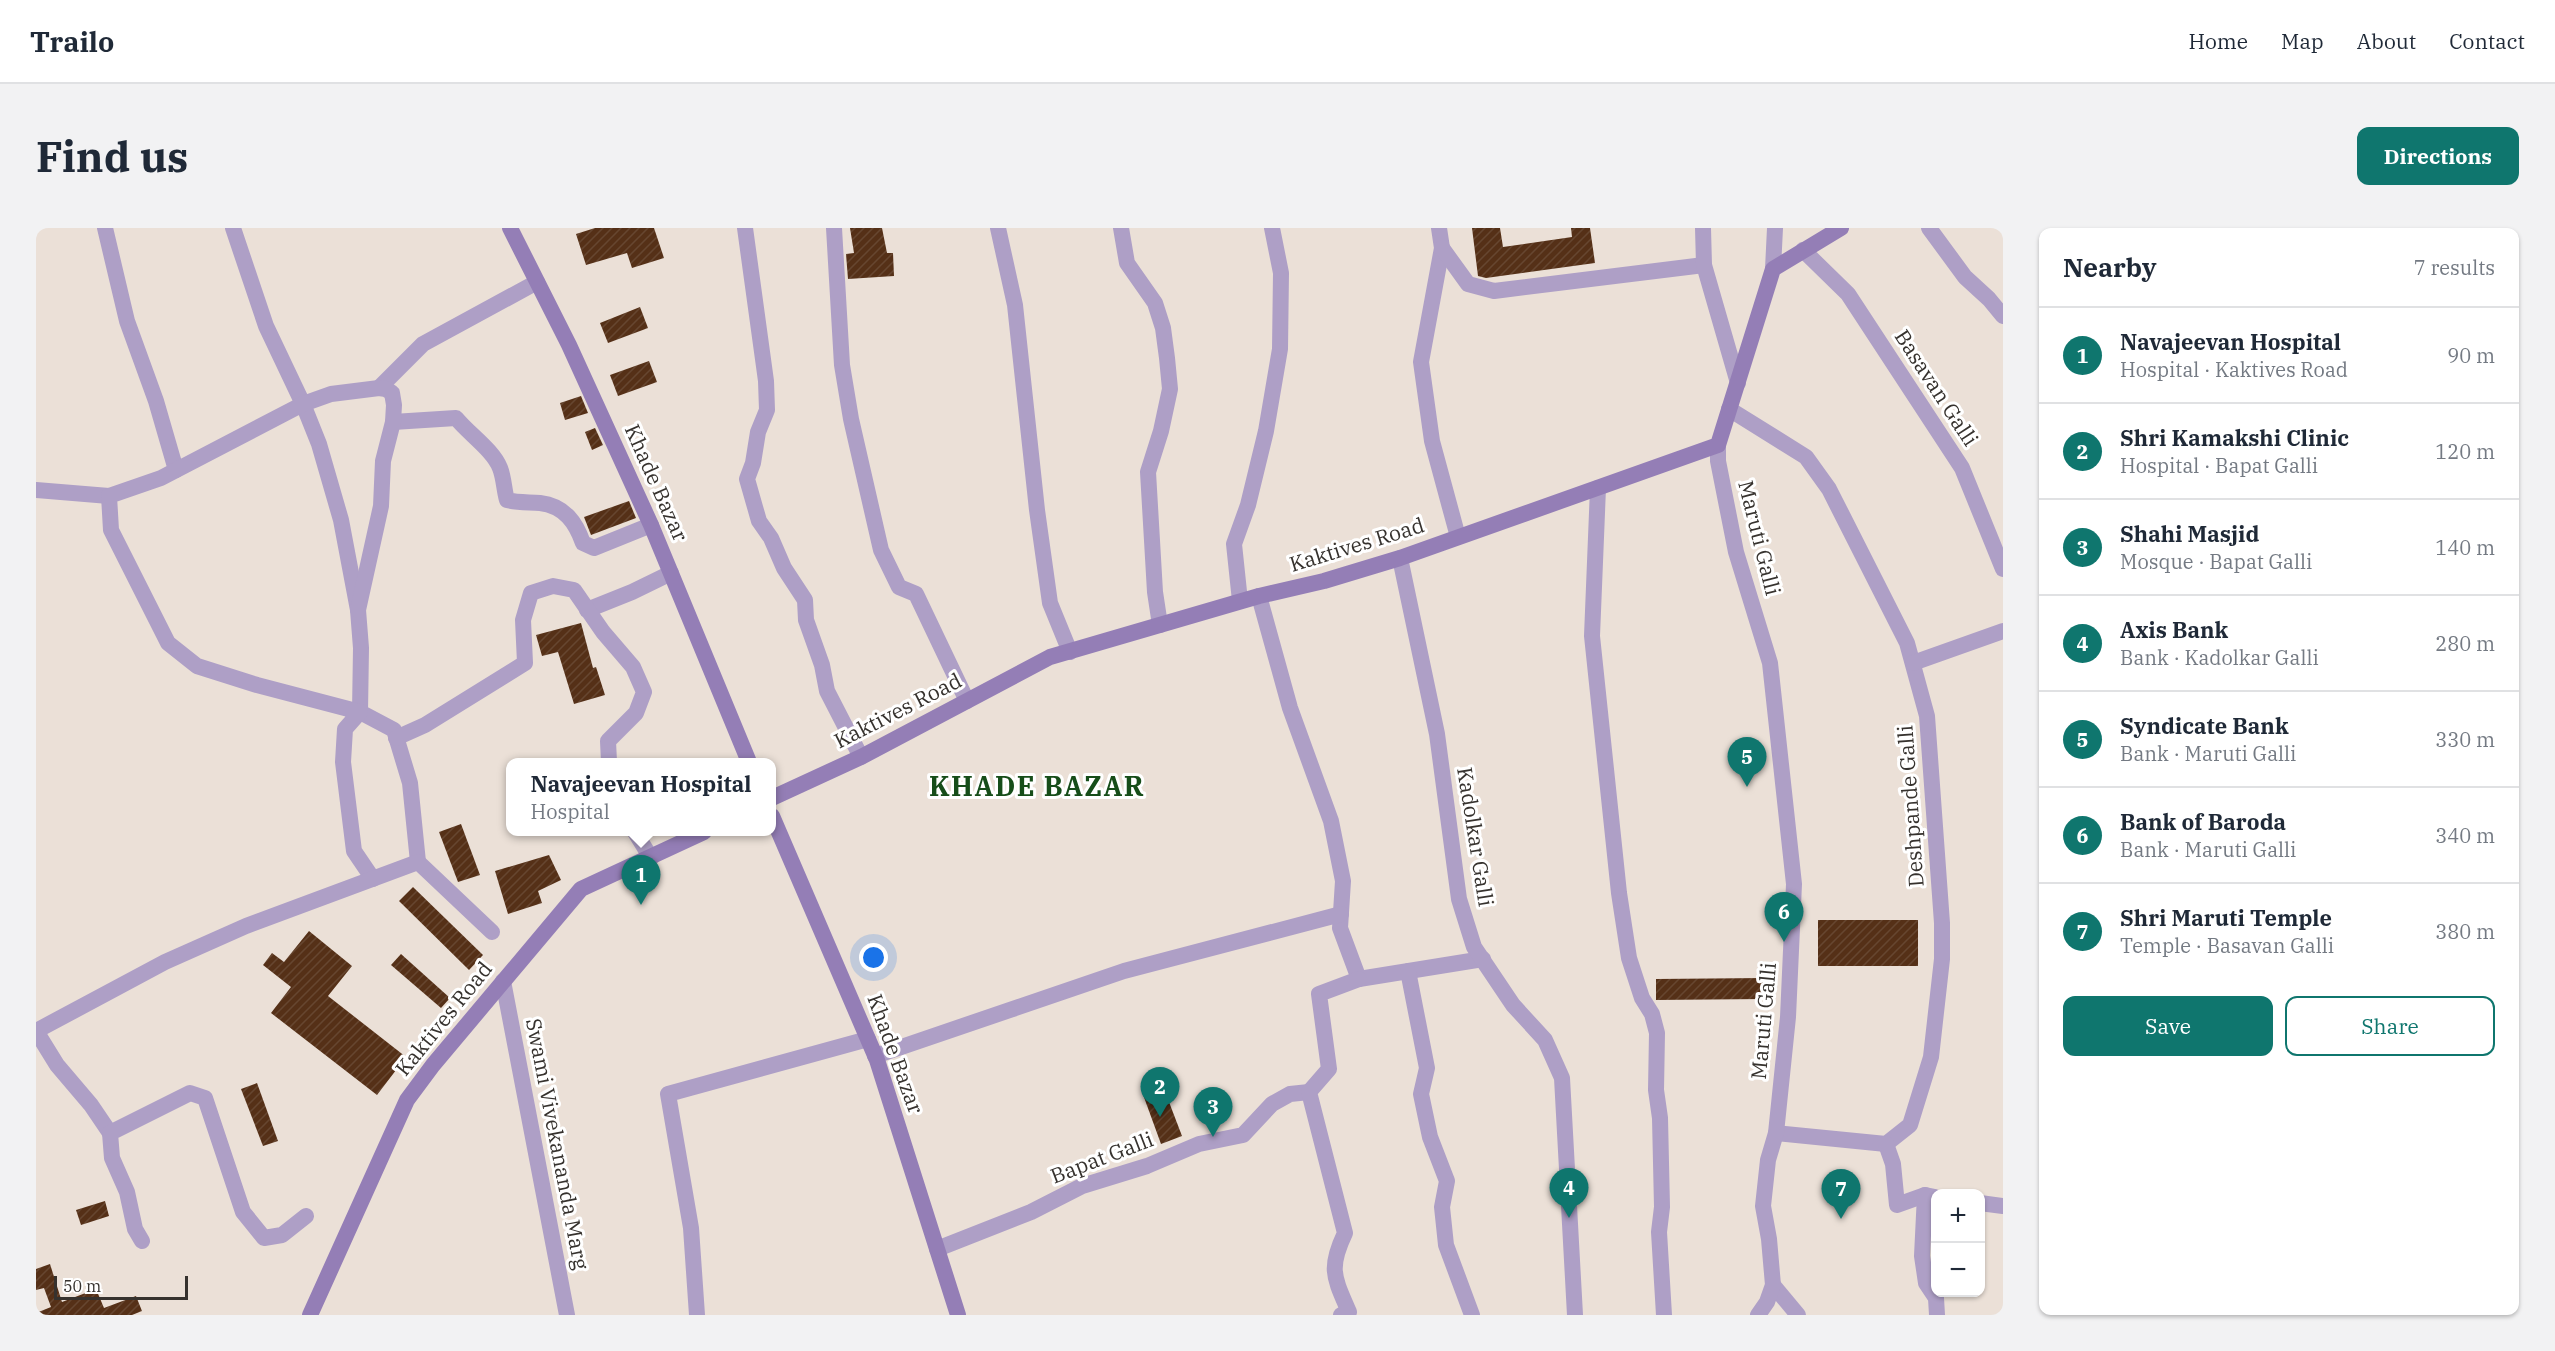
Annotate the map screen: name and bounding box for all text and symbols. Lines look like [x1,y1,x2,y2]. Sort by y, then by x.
text: Trailo [30,23,114,60]
text: Home [2188,27,2248,55]
text: Map [2281,27,2324,55]
text: About [2357,27,2416,55]
text: Contact [2449,27,2525,55]
button: Directions [2357,127,2519,185]
text: Find us [36,129,188,184]
text: Nearby [2063,250,2157,284]
text: 7 results [2414,254,2495,281]
street label: Basavan Galli [1889,324,1985,451]
text: Navajeevan Hospital [2120,327,2341,356]
text: 1 [2077,342,2089,369]
text: 90 m [2447,342,2495,369]
text: Hospital · Kaktives Road [2120,356,2348,383]
street label: Khade Bazar [619,420,695,546]
text: Shri Kamakshi Clinic [2120,423,2349,452]
text: 2 [2077,438,2089,465]
text: 120 m [2435,438,2495,465]
text: Hospital · Bapat Galli [2120,452,2318,479]
street label: Maruti Galli [1732,477,1788,598]
street label: Kaktives Road [1286,510,1428,578]
text: Shahi Masjid [2120,519,2259,548]
text: 3 [2077,534,2089,561]
text: 140 m [2435,534,2495,561]
text: Mosque · Bapat Galli [2120,548,2312,575]
text: Axis Bank [2120,615,2228,644]
text: 4 [2077,630,2089,657]
text: 280 m [2435,630,2495,657]
text: Bank · Kadolkar Galli [2120,644,2319,671]
street label: Kaktives Road [829,666,966,754]
text: Syndicate Bank [2120,711,2289,740]
street label: Deshpande Galli [1890,724,1930,888]
text: 5 [2077,726,2089,753]
text: 330 m [2435,726,2495,753]
pin: 5 [1728,738,1766,787]
text: Bank · Maruti Galli [2120,740,2296,767]
popup [506,758,776,836]
street label: Kadolkar Galli [1451,765,1501,909]
district label: KHADE BAZAR [929,768,1145,803]
text: Navajeevan Hospital [530,769,752,798]
text: Hospital [530,798,610,825]
text: Bank of Baroda [2120,807,2286,836]
text: 6 [2077,822,2089,849]
text: 340 m [2435,822,2495,849]
text: Bank · Maruti Galli [2120,836,2296,863]
pin: 1 [622,856,660,905]
pin: 6 [1764,892,1804,942]
text: Shri Maruti Temple [2120,903,2332,932]
text: 7 [2077,918,2089,945]
text: 380 m [2435,918,2495,945]
text: Temple · Basavan Galli [2120,932,2334,959]
your location [859,943,888,972]
street label: Kaktives Road [388,955,498,1081]
street label: Maruti Galli [1744,961,1782,1081]
street label: Khade Bazar [861,990,931,1118]
button: Save [2063,996,2273,1056]
button: Share [2285,996,2495,1056]
street label: Swami Vivekananda Marg [520,1016,596,1272]
pin: 2 [1140,1068,1180,1117]
pin: 3 [1194,1088,1232,1137]
street label: Bapat Galli [1046,1125,1157,1190]
pin: 4 [1550,1168,1588,1218]
pin: 7 [1822,1170,1860,1219]
map controls [1931,1189,1985,1297]
button: + [1931,1189,1985,1243]
button: − [1931,1243,1985,1297]
scale bar [54,1273,188,1300]
text: 50 m [63,1276,101,1296]

